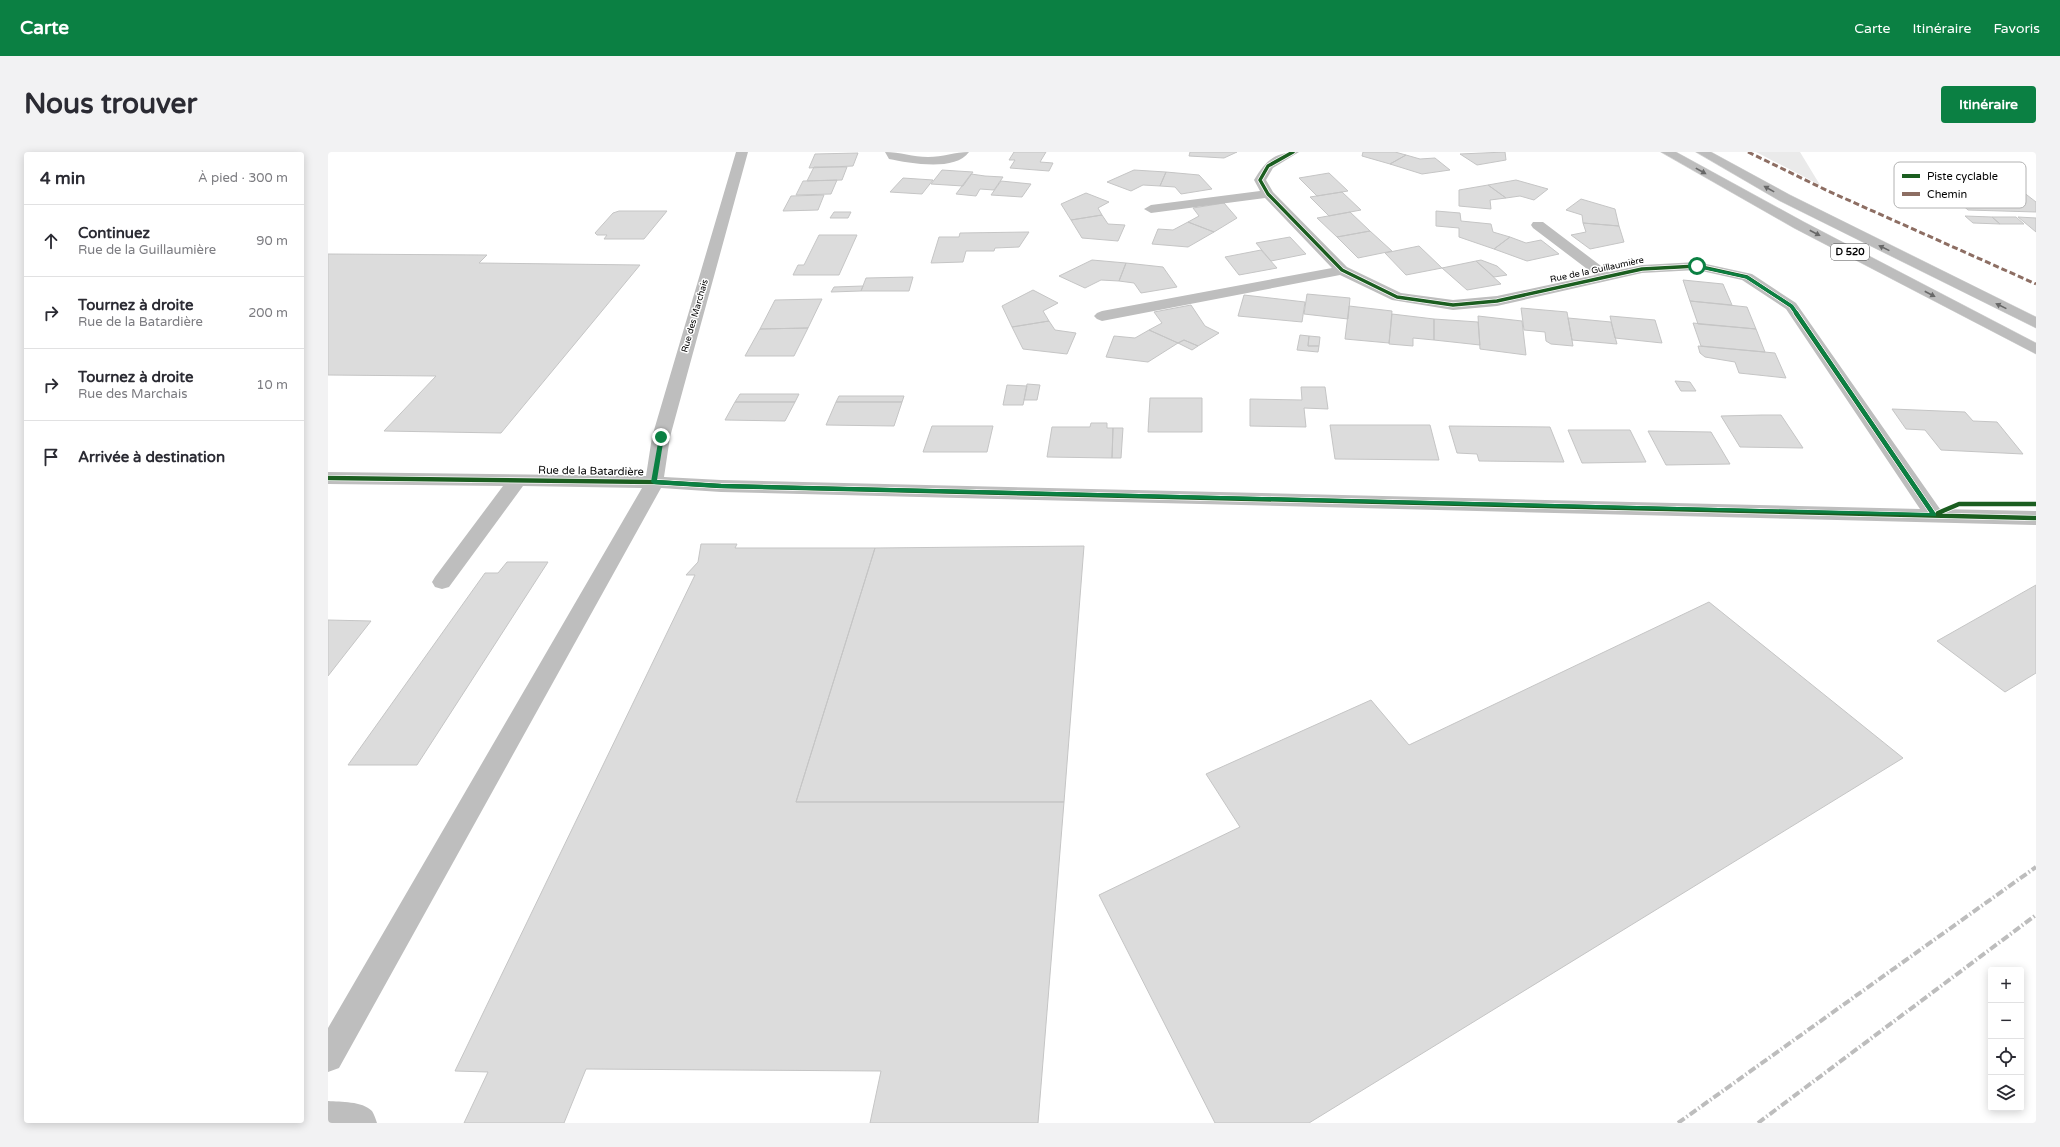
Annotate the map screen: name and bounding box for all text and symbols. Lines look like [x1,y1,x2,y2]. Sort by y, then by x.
text: Carte [20,17,69,39]
text: Carte [1854,20,1890,37]
text: Itinéraire [1912,20,1971,37]
text: Favoris [1993,20,2040,37]
button: Itinéraire [1941,86,2036,123]
text: Nous trouver [24,87,197,121]
legend [1894,162,2026,208]
one-way arrow [1695,167,1707,174]
text: 4 min [40,168,85,189]
text: À pied · 300 m [198,170,288,186]
text: Piste cyclable [1927,170,1998,183]
one-way arrow [1763,186,1775,192]
text: Chemin [1927,188,1967,201]
text: Continuez [78,224,150,242]
icon: ahead [40,230,62,252]
one-way arrow [1809,230,1821,237]
text: 90 m [256,233,288,249]
text: Rue de la Guillaumière [78,242,216,258]
road number: D 520 [1831,244,1869,260]
one-way arrow [1879,245,1890,251]
street label: Rue de la Guillaumière [1549,255,1645,285]
route start [1688,257,1706,275]
street label: Rue des Marchais [679,278,711,354]
one-way arrow [1924,291,1936,297]
text: Tournez à droite [78,296,193,314]
icon: right [40,302,62,324]
one-way arrow [1995,303,2007,309]
text: 200 m [248,305,288,321]
text: Rue de la Batardière [78,314,203,330]
text: Tournez à droite [78,368,193,386]
icon: right [40,374,62,396]
text: 10 m [256,377,288,393]
text: Rue des Marchais [78,386,187,402]
route end [652,428,670,446]
icon: arrive [40,446,62,468]
text: Arrivée à destination [78,448,225,466]
street label: Rue de la Batardière [538,464,644,478]
map controls [1988,967,2024,1111]
button: + [1988,967,2024,1003]
button: − [1988,1003,2024,1039]
button: locate [1988,1039,2024,1075]
button: layers [1988,1075,2024,1111]

